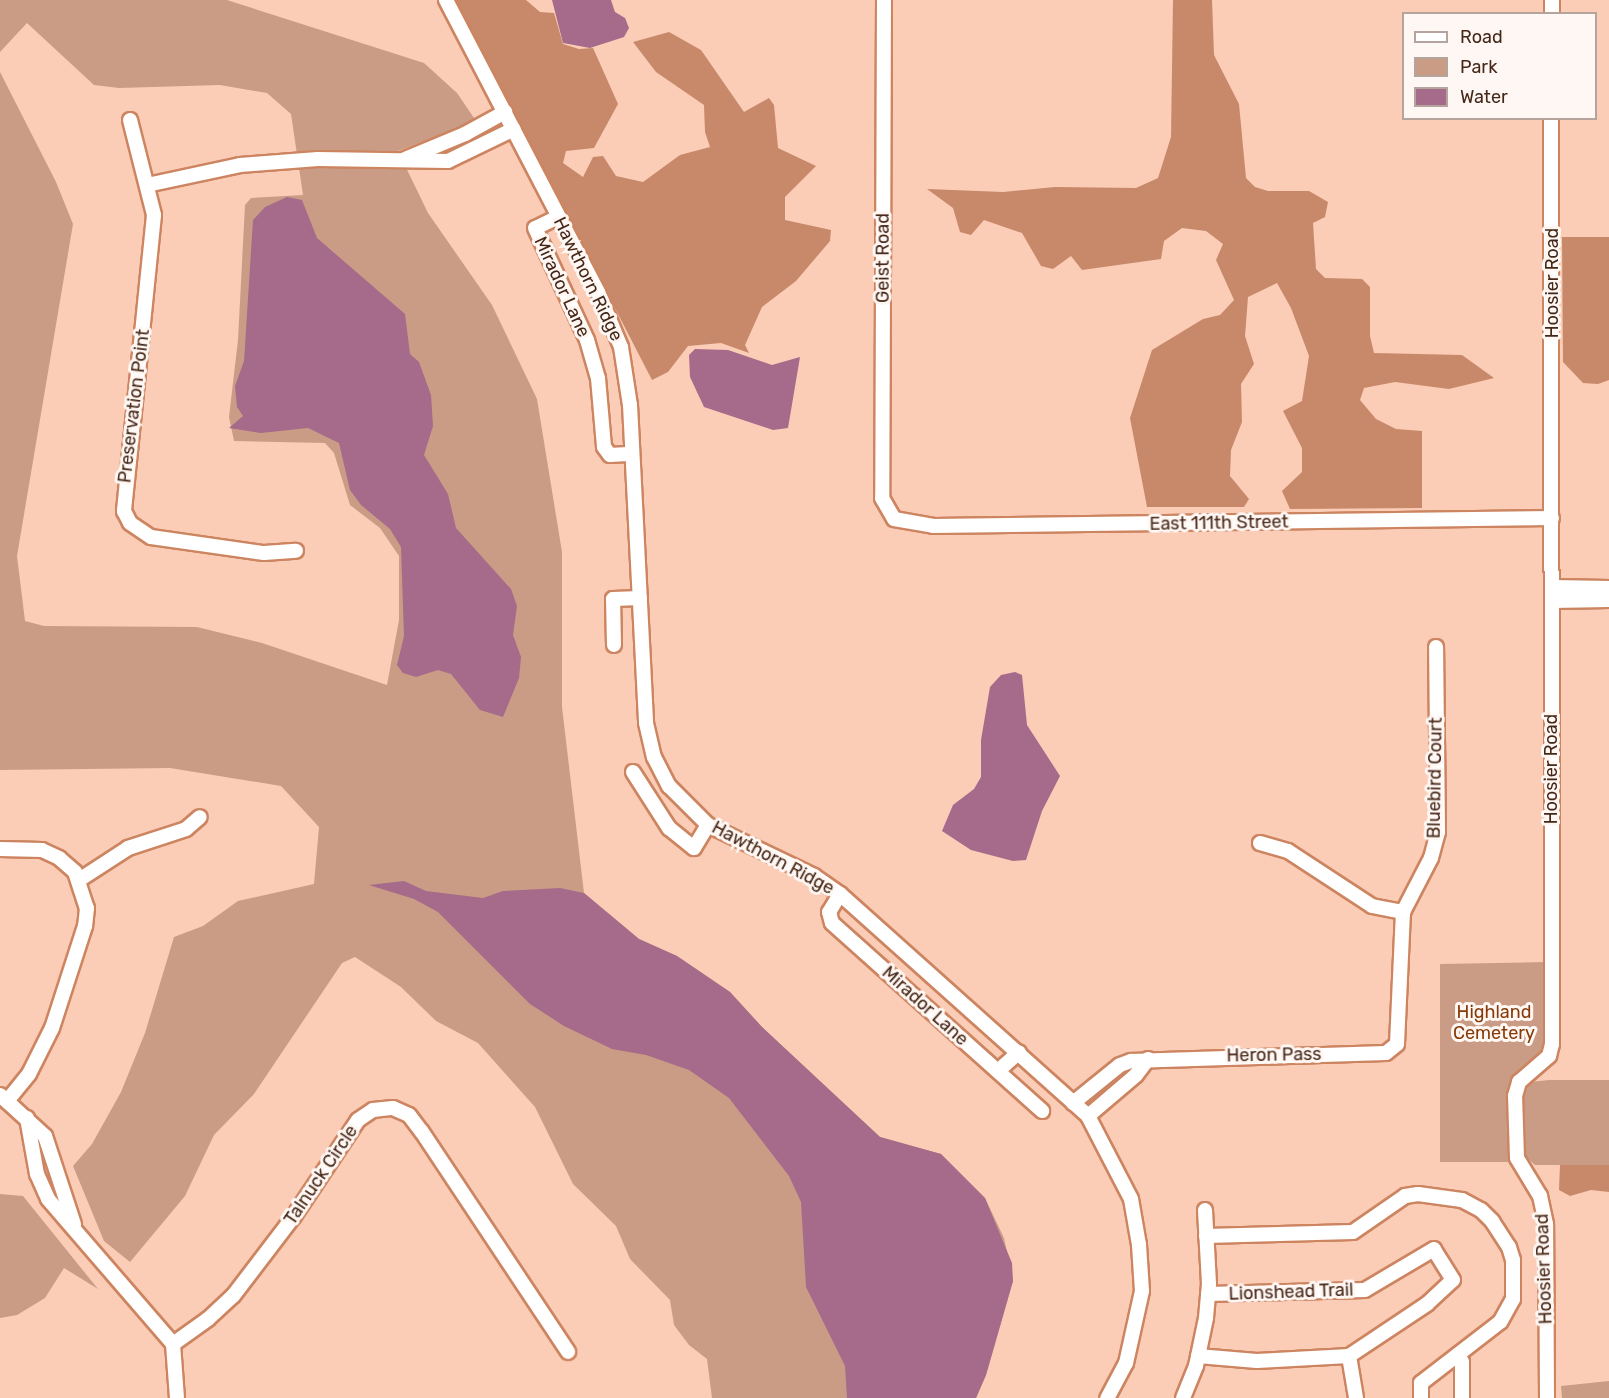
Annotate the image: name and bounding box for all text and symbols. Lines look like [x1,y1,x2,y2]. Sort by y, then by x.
legend [1402,12,1597,120]
text: Road [1460,26,1503,48]
text: Park [1460,56,1497,78]
text: Water [1460,86,1508,108]
street label: Hawthorn Ridge [549,213,627,345]
street label: Geist Road [872,213,894,303]
street label: Hoosier Road [1541,227,1563,339]
street label: Mirador Lane [529,233,595,341]
street label: Preservation Point [114,328,154,484]
street label: East 111th Street [1149,511,1289,535]
street label: Hoosier Road [1540,713,1562,825]
street label: Bluebird Court [1423,717,1447,839]
street label: Hawthorn Ridge [708,817,838,899]
street label: Mirador Lane [877,962,973,1050]
park label: Highland Cemetery [1453,1002,1535,1044]
street label: Heron Pass [1226,1043,1322,1067]
street label: Talnuck Circle [280,1121,362,1229]
street label: Hoosier Road [1531,1213,1557,1325]
street label: Lionshead Trail [1228,1279,1354,1305]

